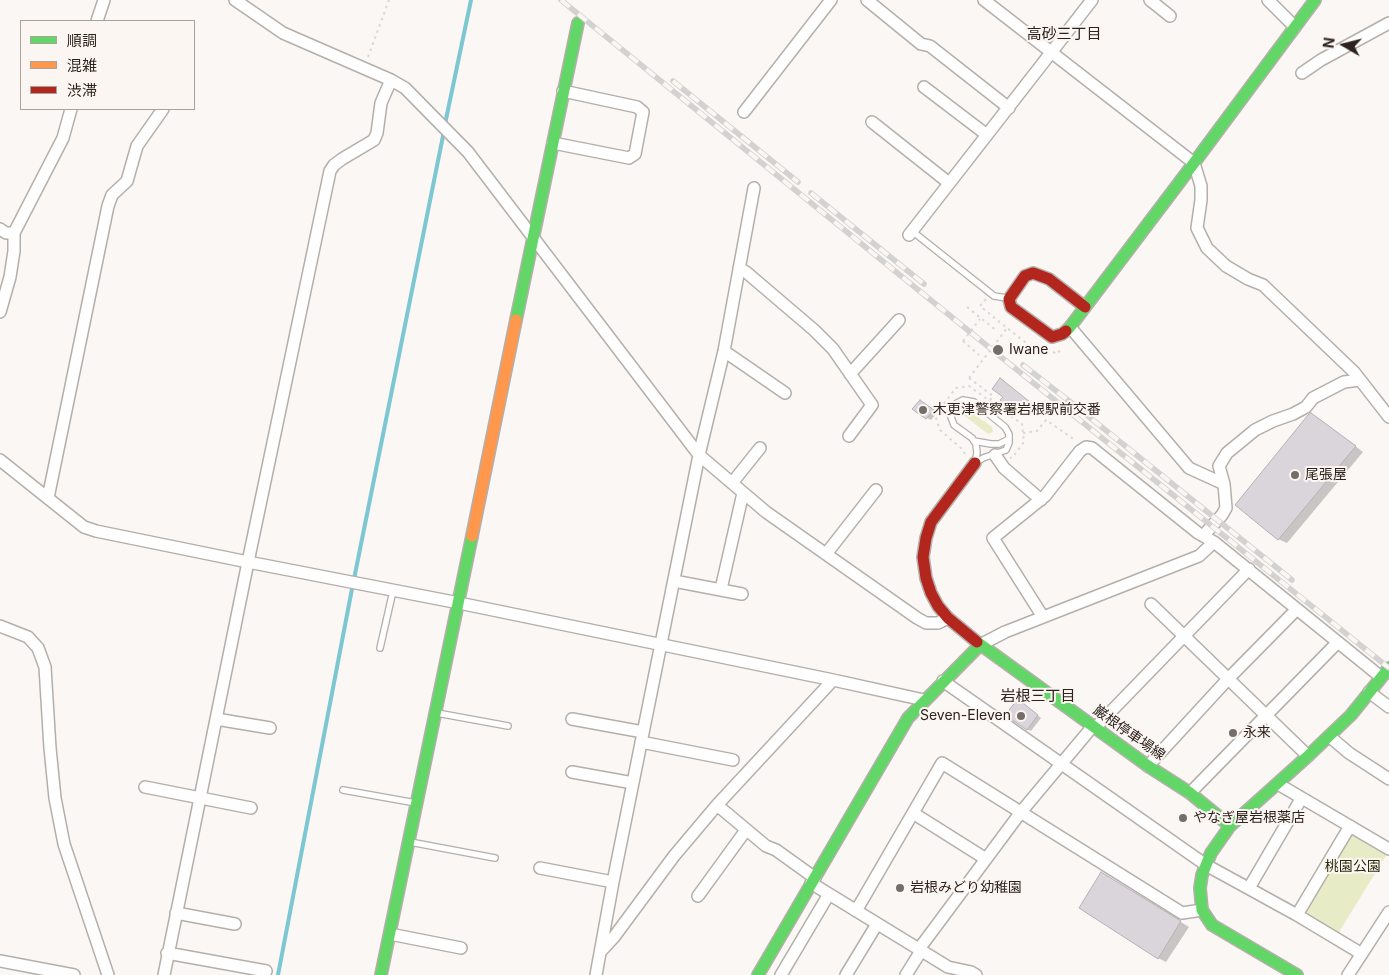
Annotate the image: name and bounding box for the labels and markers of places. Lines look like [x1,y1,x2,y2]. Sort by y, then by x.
place label: Iwane [1009,342,1049,358]
marker: Iwane [991,343,1005,357]
place label: 木更津警察署岩根駅前交番 [933,402,1101,418]
marker: 木更津警察署岩根駅前交番 [917,404,929,416]
place label: 尾張屋 [1305,467,1347,483]
marker: 尾張屋 [1289,469,1301,481]
place label: Seven-Eleven [920,708,1011,724]
marker: Seven-Eleven [1015,710,1027,722]
place label: 永来 [1243,725,1271,741]
marker: 永来 [1227,727,1239,739]
place label: やなぎ屋岩根薬店 [1193,810,1305,826]
marker: やなぎ屋岩根薬店 [1177,812,1189,824]
place label: 岩根みどり幼稚園 [910,880,1022,896]
marker: 岩根みどり幼稚園 [894,882,906,894]

